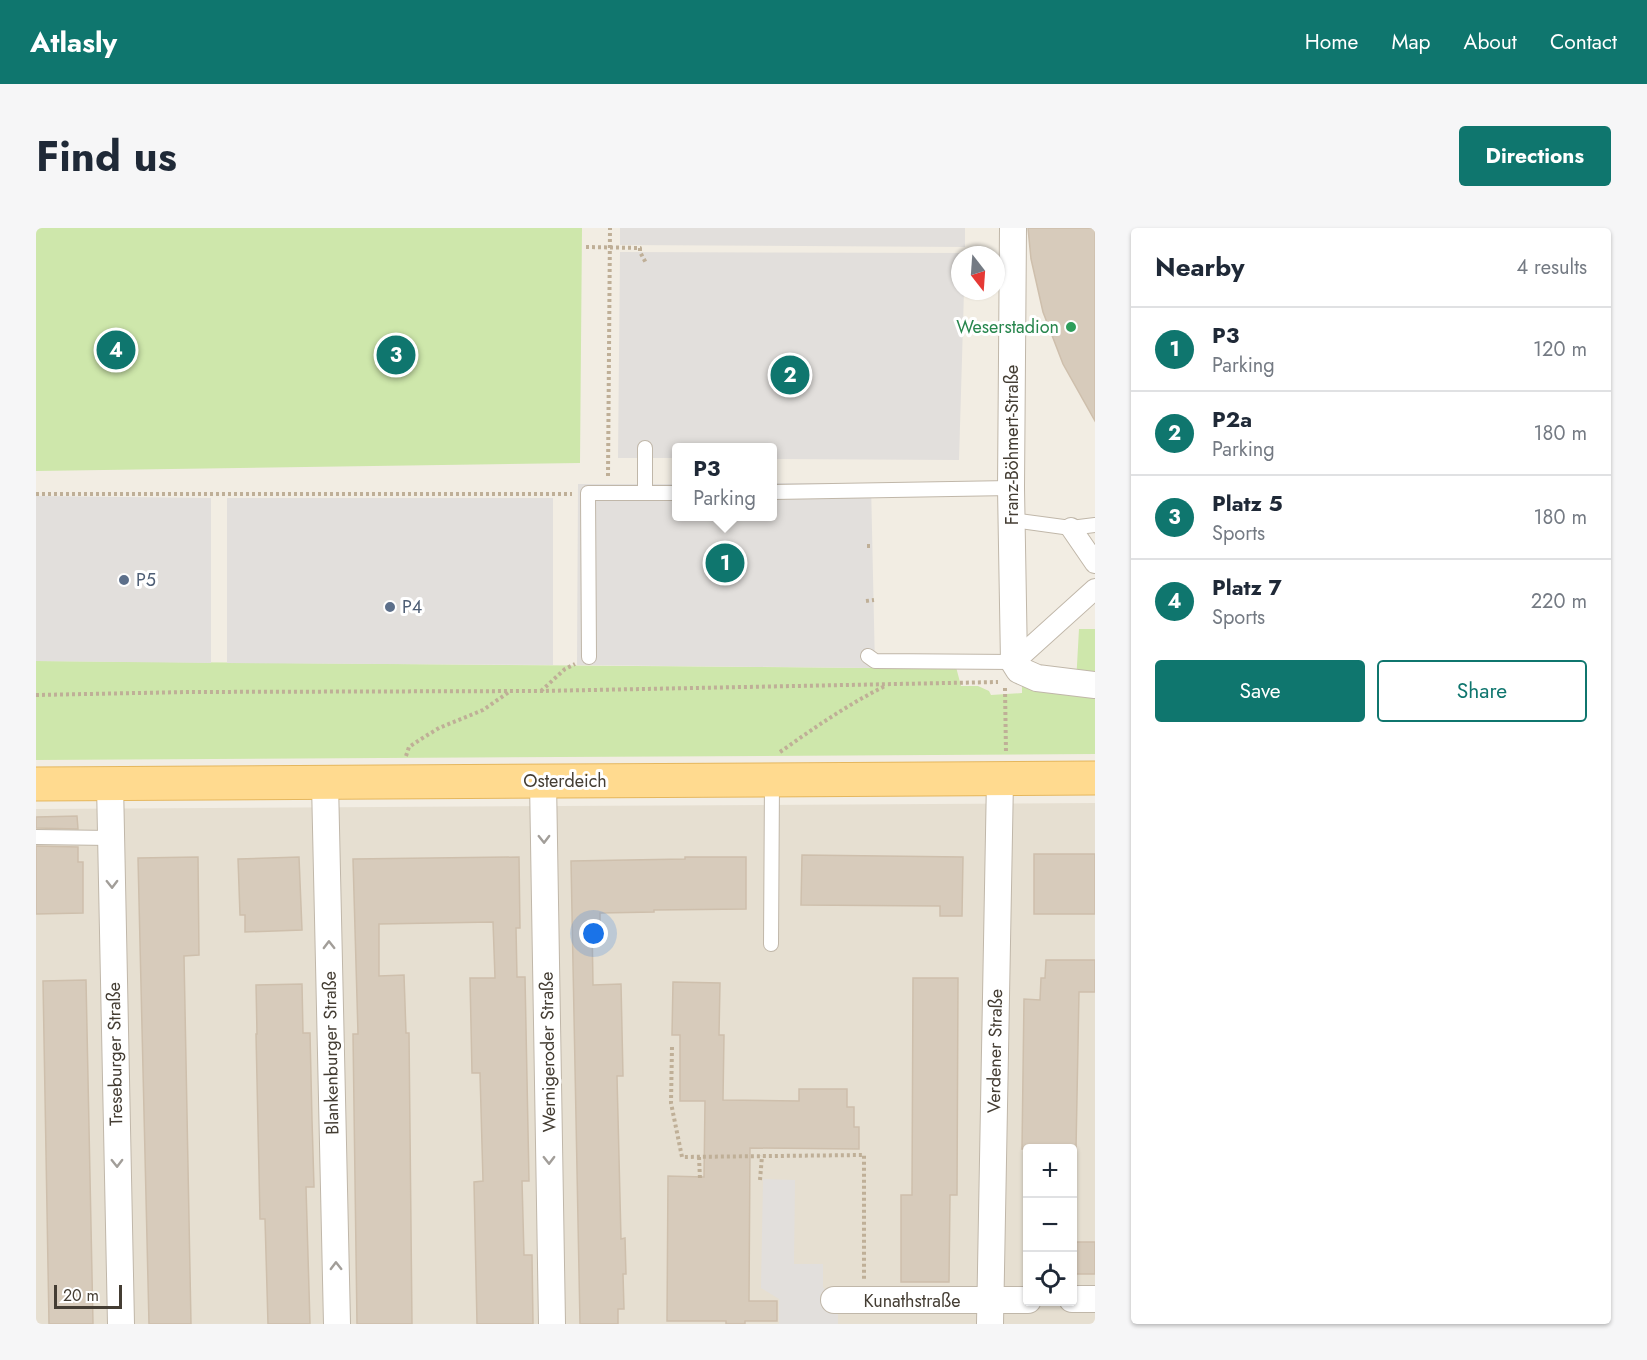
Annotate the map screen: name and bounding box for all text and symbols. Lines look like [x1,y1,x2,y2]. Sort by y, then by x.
text: Atlasly [30,22,117,63]
text: Home [1305,27,1358,57]
text: Map [1391,27,1431,57]
text: About [1464,27,1517,57]
text: Contact [1550,27,1617,57]
text: Find us [36,126,177,187]
button: Directions [1459,126,1611,186]
north arrow [951,246,1005,300]
text: Nearby [1155,248,1244,286]
text: 4 results [1516,253,1587,282]
place label: Weserstadion [956,314,1059,340]
text: P3 [1212,319,1239,351]
marker: Weserstadion [1064,320,1078,334]
pin: 4 [96,328,136,372]
pin: 3 [376,332,416,378]
text: 1 [1169,335,1180,364]
text: 120 m [1533,335,1587,364]
text: Parking [1212,351,1275,380]
pin: 2 [770,352,810,398]
street label: Franz-Böhmert-Straße [999,365,1025,525]
text: P2a [1212,403,1252,435]
text: 2 [1168,419,1181,448]
text: 180 m [1533,419,1587,448]
text: Parking [1212,435,1275,464]
popup [672,443,777,521]
text: P3 [693,452,721,484]
text: Parking [693,484,756,513]
text: Platz 5 [1212,487,1283,519]
text: 3 [1168,503,1181,532]
text: 180 m [1533,503,1587,532]
text: Sports [1212,519,1265,548]
pin: 1 [706,540,744,586]
place label: P5 [136,567,156,593]
text: Platz 7 [1212,571,1282,603]
marker: P5 [117,573,131,587]
text: 4 [1168,587,1181,616]
text: 220 m [1531,587,1587,616]
place label: P4 [402,594,422,620]
marker: P4 [383,600,397,614]
text: Sports [1212,603,1265,632]
button: Save [1155,660,1365,722]
button: Share [1377,660,1587,722]
street label: Osterdeich [523,768,607,794]
one-way arrow [538,835,550,844]
one-way arrow [106,880,118,889]
your location [579,919,608,948]
one-way arrow [323,940,335,949]
street label: Blankenburger Straße [317,971,345,1135]
street label: Wernigeroder Straße [534,971,562,1133]
street label: Treseburger Straße [101,982,129,1126]
street label: Verdener Straße [981,989,1009,1113]
map controls [1023,1144,1077,1306]
button: + [1023,1144,1077,1198]
one-way arrow [543,1156,556,1165]
one-way arrow [111,1159,124,1168]
button: − [1023,1198,1077,1252]
button: locate [1023,1252,1077,1306]
one-way arrow [330,1261,342,1270]
scale bar [54,1282,122,1310]
text: 20 m [63,1284,99,1307]
street label: Kunathstraße [864,1288,960,1314]

